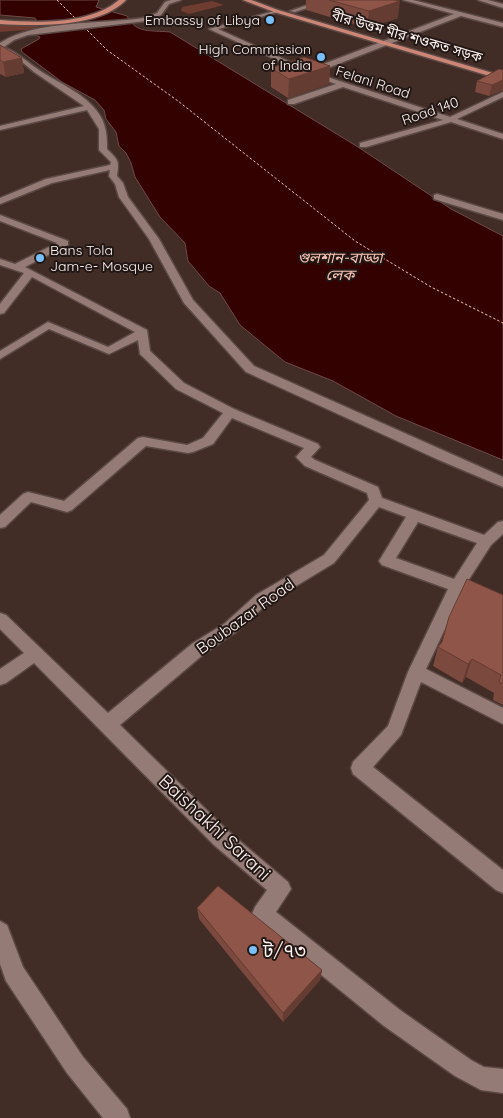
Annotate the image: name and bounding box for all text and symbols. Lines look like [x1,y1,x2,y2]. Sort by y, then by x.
street label: বীর উত্তম মীর শওকত সড়ক [329,6,485,66]
place label: Embassy of Libya [145,11,260,29]
marker: Embassy of Libya [264,14,276,26]
place label: High Commission of India [199,40,311,74]
marker: High Commission of India [315,51,327,63]
street label: Felani Road [334,62,412,102]
street label: Road 140 [399,93,461,129]
place label: Bans Tola Jam-e- Mosque [50,241,153,275]
water label: গুলশান-বাড্ডা লেক [297,248,386,284]
marker: Bans Tola Jam-e- Mosque [34,252,46,264]
street label: Boubazar Road [192,574,298,658]
street label: Baishakhi Sarani [154,769,276,885]
place label: ট/৭৩ [262,938,306,962]
marker: ট/৭৩ [247,944,259,956]

